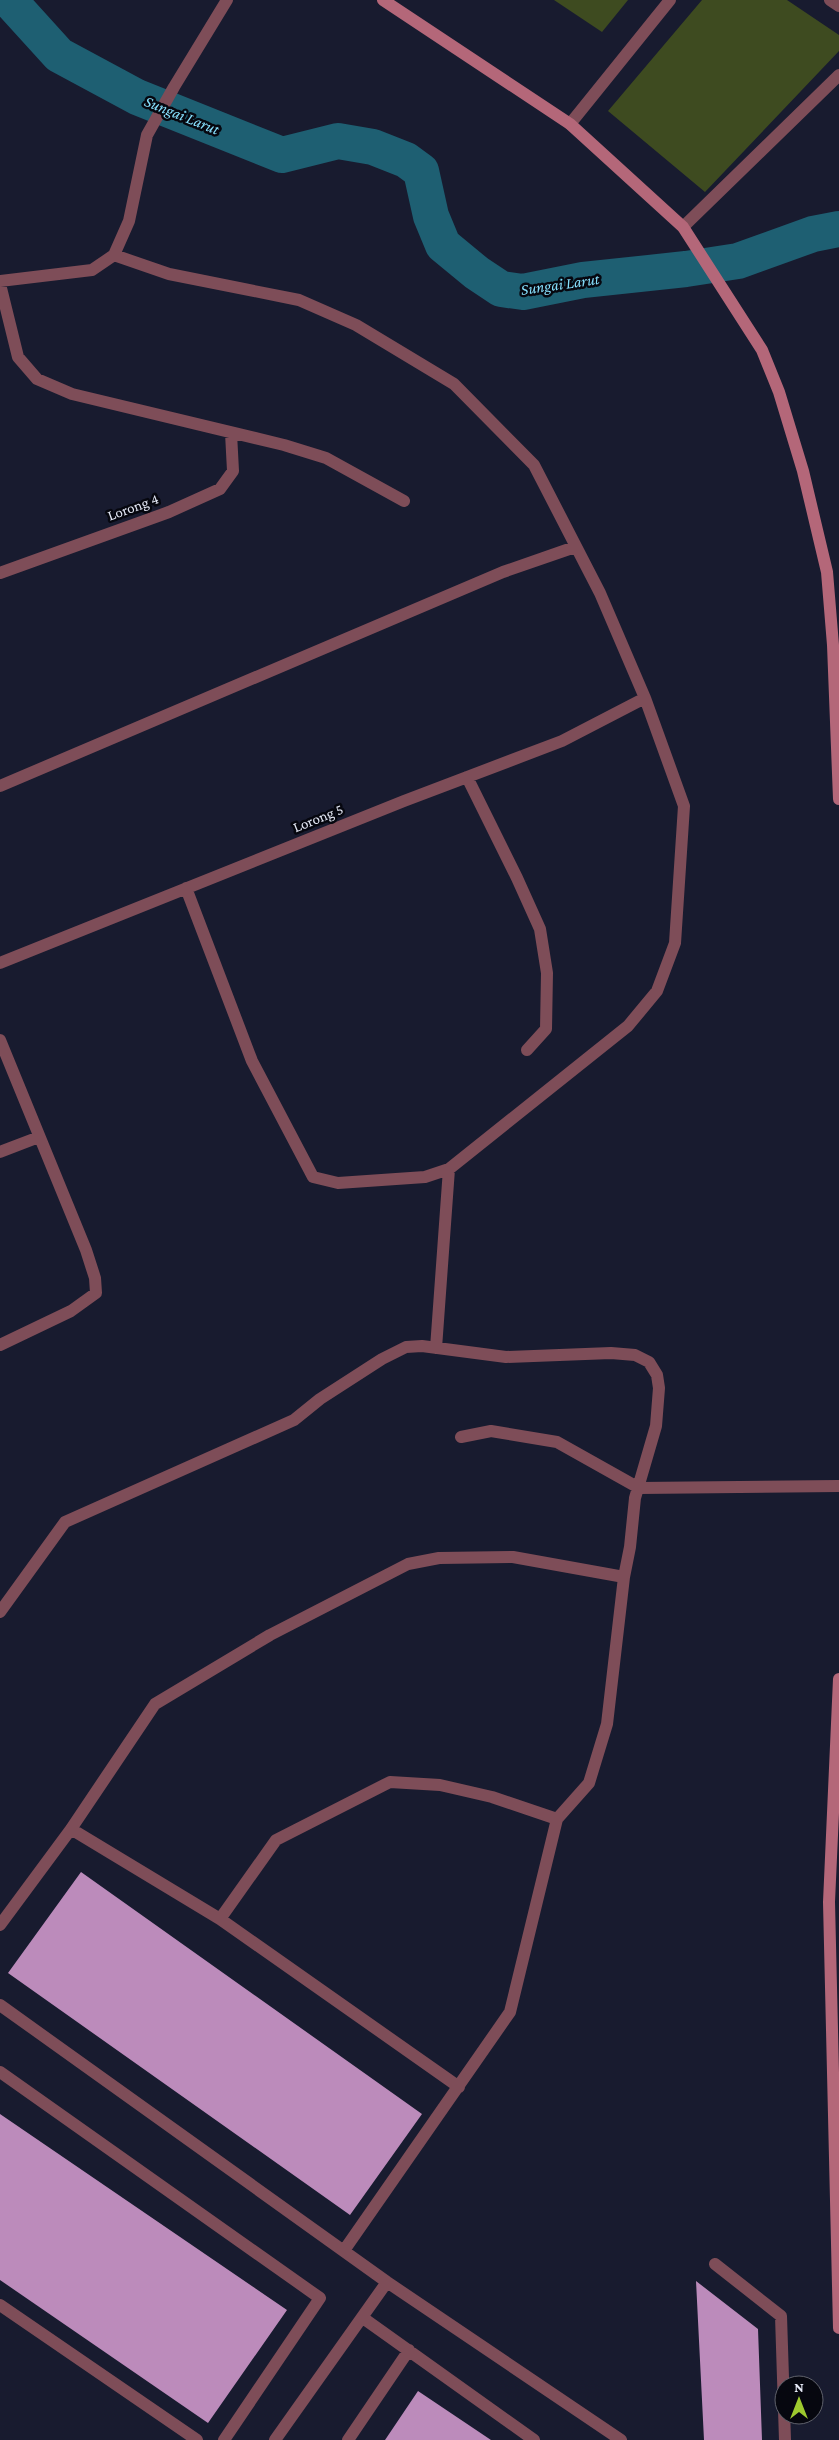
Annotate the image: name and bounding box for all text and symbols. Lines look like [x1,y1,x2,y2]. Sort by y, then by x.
water label: Sungai Larut [142,92,222,139]
water label: Sungai Larut [520,270,601,299]
street label: Lorong 4 [105,490,161,525]
street label: Lorong 5 [291,801,346,836]
north arrow [774,2375,824,2425]
text: N [794,2379,804,2395]

